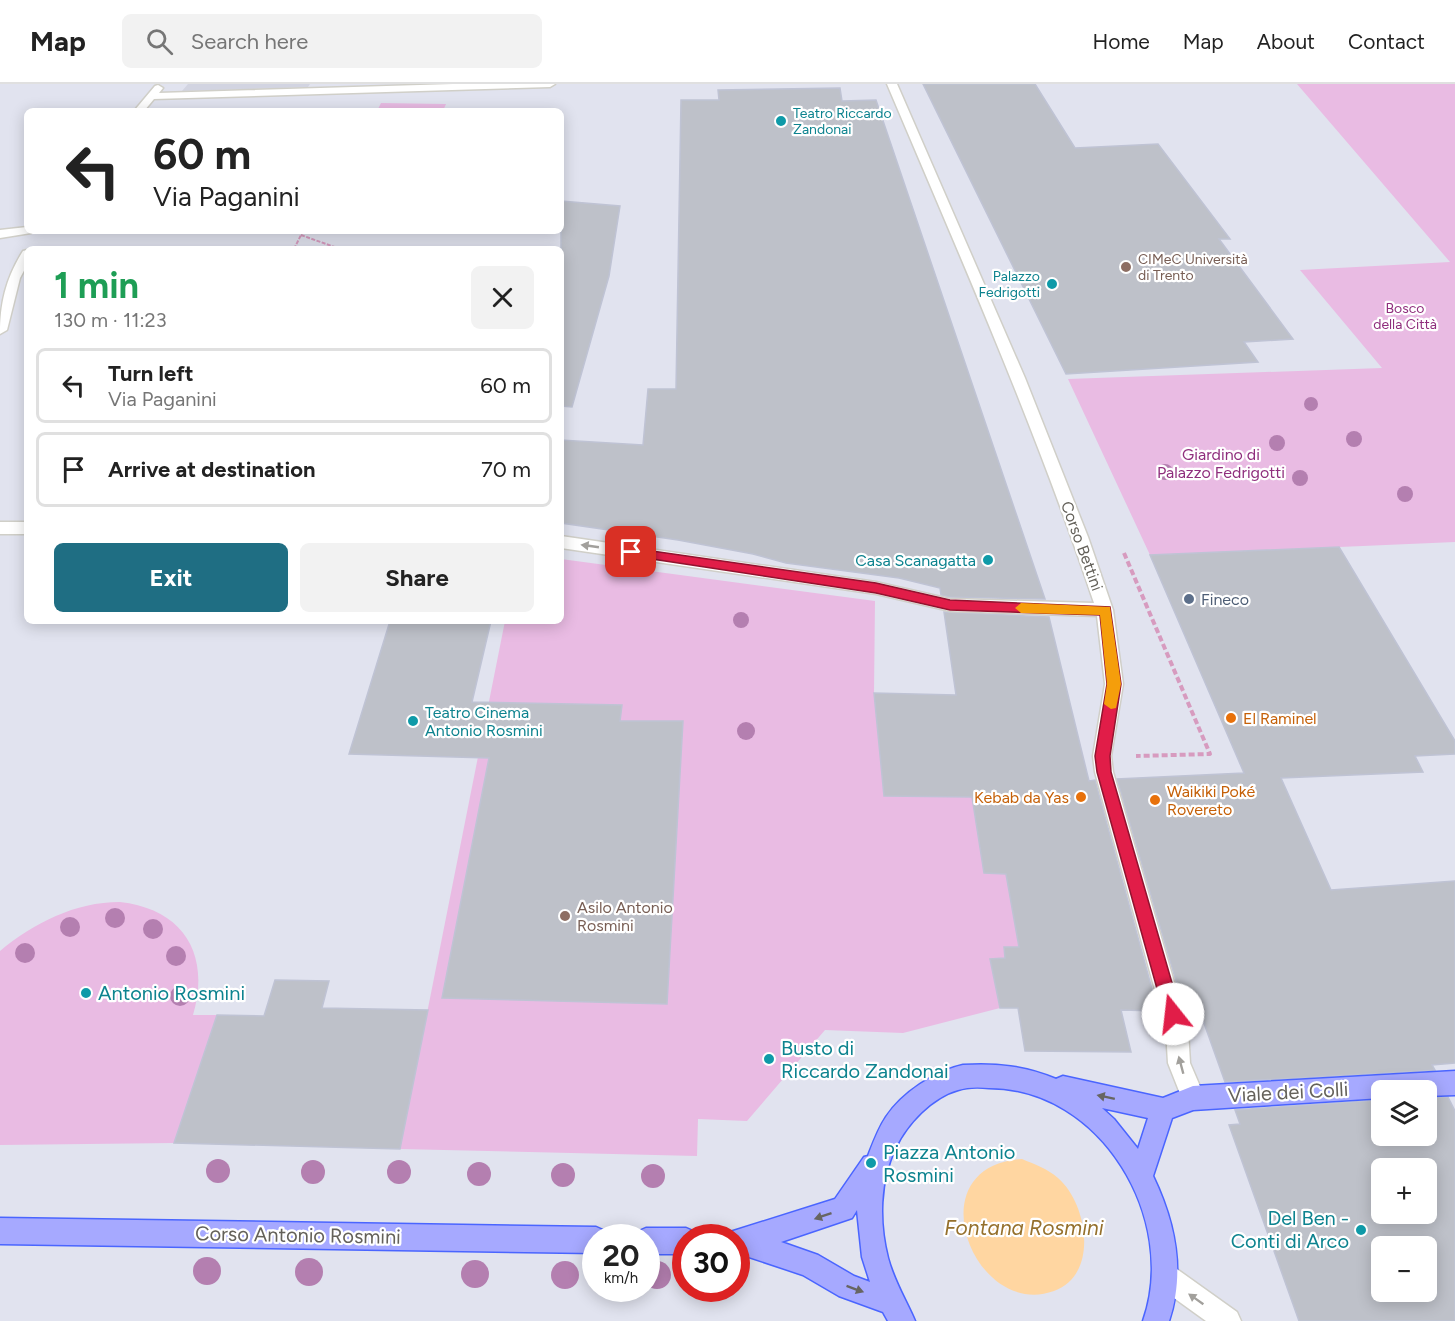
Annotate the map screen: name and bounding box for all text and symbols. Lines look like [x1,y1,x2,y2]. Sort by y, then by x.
search box [122,14,542,68]
text: Map [30,24,86,58]
icon: search [143,25,176,58]
text: Search here [191,28,308,55]
text: Home [1093,29,1150,54]
text: Map [1183,29,1224,54]
text: About [1257,29,1315,54]
text: Contact [1348,29,1425,54]
place label: Teatro Riccardo Zandonai [793,105,892,138]
marker: Teatro Riccardo Zandonai [774,114,788,128]
text: 60 m [153,129,251,180]
icon: left [54,132,132,210]
text: Via Paganini [153,180,300,213]
place label: CIMeC Università di Trento [1138,251,1248,284]
marker: CIMeC Università di Trento [1119,260,1133,274]
text: 1 min [54,264,139,307]
button: close [471,266,534,329]
place label: Palazzo Fedrigotti [978,268,1040,301]
marker: Palazzo Fedrigotti [1045,277,1059,291]
park label: Bosco della Città [1373,300,1437,333]
text: 130 m · 11:23 [54,308,167,332]
text: Turn left [108,360,194,387]
icon: left [57,369,90,402]
text: 60 m [480,372,531,399]
text: Via Paganini [108,387,217,411]
park label: Giardino di Palazzo Fedrigotti [1157,445,1285,482]
icon: arrive [57,453,90,486]
text: Arrive at destination [108,456,316,483]
text: 70 m [481,456,531,483]
street label: Corso Bettini [1057,499,1107,593]
pin [605,526,656,577]
icon: arrive [614,535,647,568]
one-way arrow [580,542,599,551]
button: Exit [54,543,288,612]
button: Share [300,543,534,612]
place label: Casa Scanagatta [855,551,976,570]
marker: Casa Scanagatta [981,553,995,567]
place label: Fineco [1201,590,1249,609]
marker: Fineco [1182,592,1196,606]
place label: Teatro Cinema Antonio Rosmini [425,703,543,740]
place label: El Raminel [1243,709,1317,728]
marker: El Raminel [1224,711,1238,725]
marker: Teatro Cinema Antonio Rosmini [406,714,420,728]
place label: Waikiki Poké Rovereto [1167,782,1255,819]
place label: Kebab da Yas [974,788,1069,807]
marker: Kebab da Yas [1074,790,1088,804]
marker: Waikiki Poké Rovereto [1148,793,1162,807]
place label: Asilo Antonio Rosmini [577,898,673,935]
marker: Asilo Antonio Rosmini [558,909,572,923]
place label: Antonio Rosmini [98,981,245,1005]
position arrow [1141,982,1205,1046]
marker: Antonio Rosmini [79,986,93,1000]
place label: Busto di Riccardo Zandonai [781,1036,949,1083]
marker: Busto di Riccardo Zandonai [762,1052,776,1066]
one-way arrow [1176,1056,1185,1074]
street label: Viale dei Colli [1227,1077,1349,1107]
map controls [1371,1080,1437,1302]
button: layers [1371,1080,1437,1146]
one-way arrow [1097,1092,1115,1102]
place label: Piazza Antonio Rosmini [883,1140,1015,1187]
marker: Piazza Antonio Rosmini [864,1156,878,1170]
button: + [1371,1158,1437,1224]
place label: Del Ben - Conti di Arco [1231,1206,1349,1253]
one-way arrow [814,1212,832,1221]
water label: Fontana Rosmini [944,1215,1104,1240]
street label: Corso Antonio Rosmini [195,1221,401,1249]
marker: Del Ben - Conti di Arco [1354,1223,1368,1237]
speed limit sign: 30 [672,1224,750,1302]
button: − [1371,1236,1437,1302]
text: 20 [603,1237,639,1274]
text: km/h [604,1269,638,1287]
one-way arrow [846,1284,864,1294]
one-way arrow [1189,1293,1205,1305]

